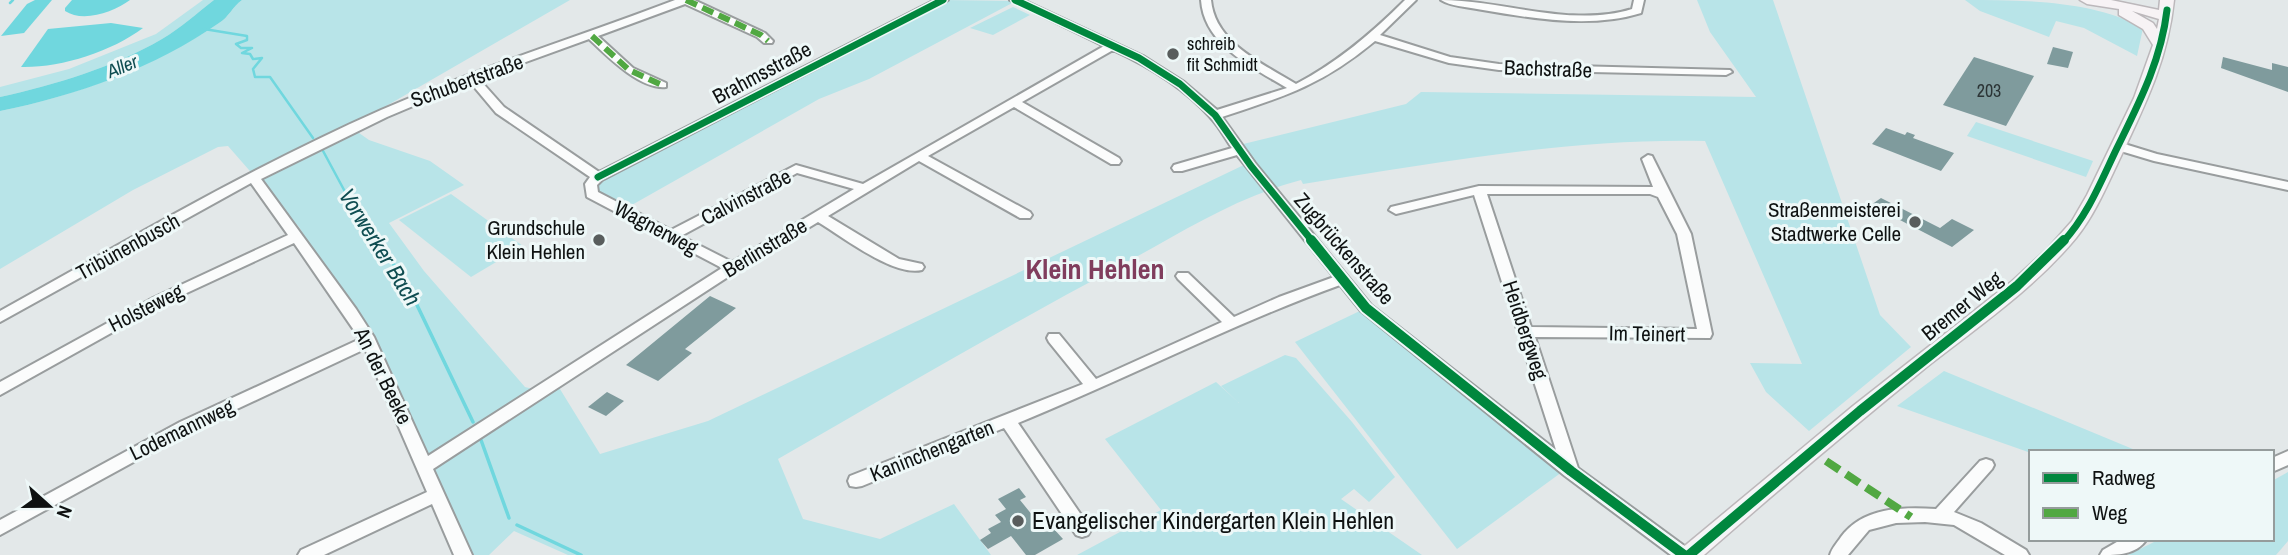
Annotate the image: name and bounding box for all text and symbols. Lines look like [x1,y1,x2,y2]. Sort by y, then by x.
place label: schreib fit Schmidt [1187,31,1258,77]
street label: Brahmsstraße [707,34,816,111]
marker: schreib fit Schmidt [1165,46,1181,62]
street label: Schubertstraße [407,47,527,114]
water label: Aller [102,48,142,84]
street label: Bachstraße [1504,52,1593,85]
house number: 203 [1977,78,2001,103]
street label: Calvinstraße [696,161,796,232]
water label: Vorwerker Bach [332,182,429,311]
street label: Zugbrückenstraße [1288,186,1401,311]
street label: Wagnerweg [609,193,704,262]
place label: Straßenmeisterei Stadtwerke Celle [1768,195,1901,248]
street label: Tribünenbusch [71,206,185,287]
street label: Berlinstraße [717,211,812,284]
place label: Grundschule Klein Hehlen [486,213,585,266]
marker: Straßenmeisterei Stadtwerke Celle [1907,214,1923,230]
marker: Grundschule Klein Hehlen [591,232,607,248]
district label: Klein Hehlen [1025,250,1165,288]
street label: Bremer Weg [1915,264,2009,347]
street label: Holsteweg [103,276,189,339]
street label: Heidbergweg [1496,277,1555,383]
street label: Im Teinert [1609,318,1686,349]
street label: An der Beeke [347,322,419,429]
street label: Lodemannweg [125,392,239,467]
street label: Kaninchengarten [866,413,998,489]
legend [2029,450,2274,541]
text: Radweg [2092,463,2156,492]
north arrow [14,471,84,541]
text: Weg [2092,498,2128,527]
text: N [51,502,79,522]
place label: Evangelischer Kindergarten Klein Hehlen [1032,504,1394,536]
marker: Evangelischer Kindergarten Klein Hehlen [1010,513,1026,529]

